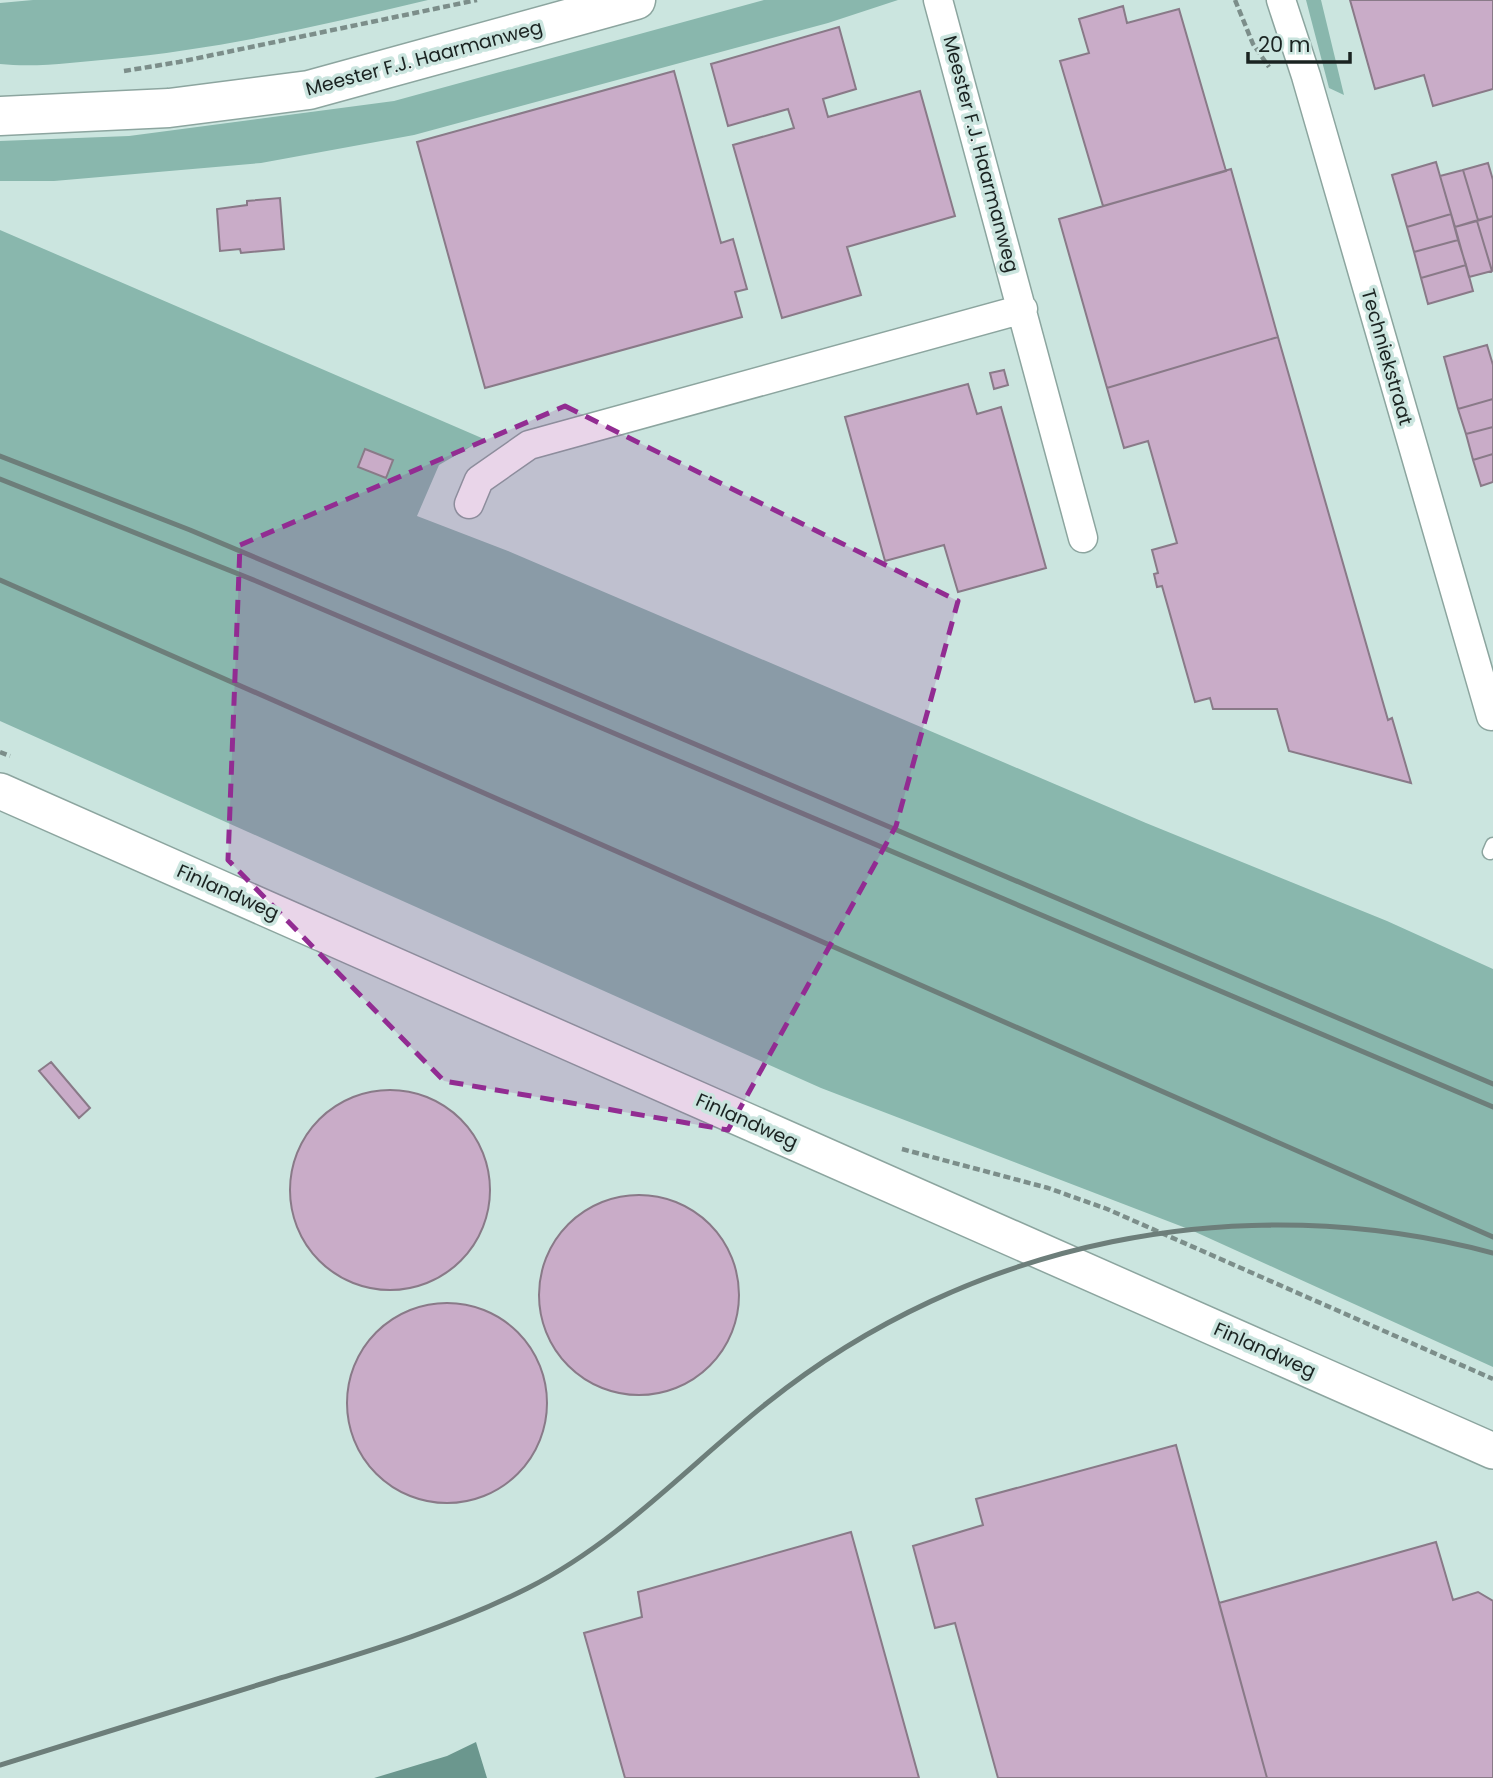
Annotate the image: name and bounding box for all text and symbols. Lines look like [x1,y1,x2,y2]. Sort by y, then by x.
street label: Meester F.J. Haarmanweg [303,13,545,103]
scale bar [1248,21,1350,65]
text: 20 m [1258,30,1311,59]
street label: Meester F.J. Haarmanweg [936,33,1026,275]
street label: Techniekstraat [1355,286,1419,428]
street label: Finlandweg [173,857,283,927]
street label: Finlandweg [692,1086,802,1156]
street label: Finlandweg [1210,1315,1320,1385]

